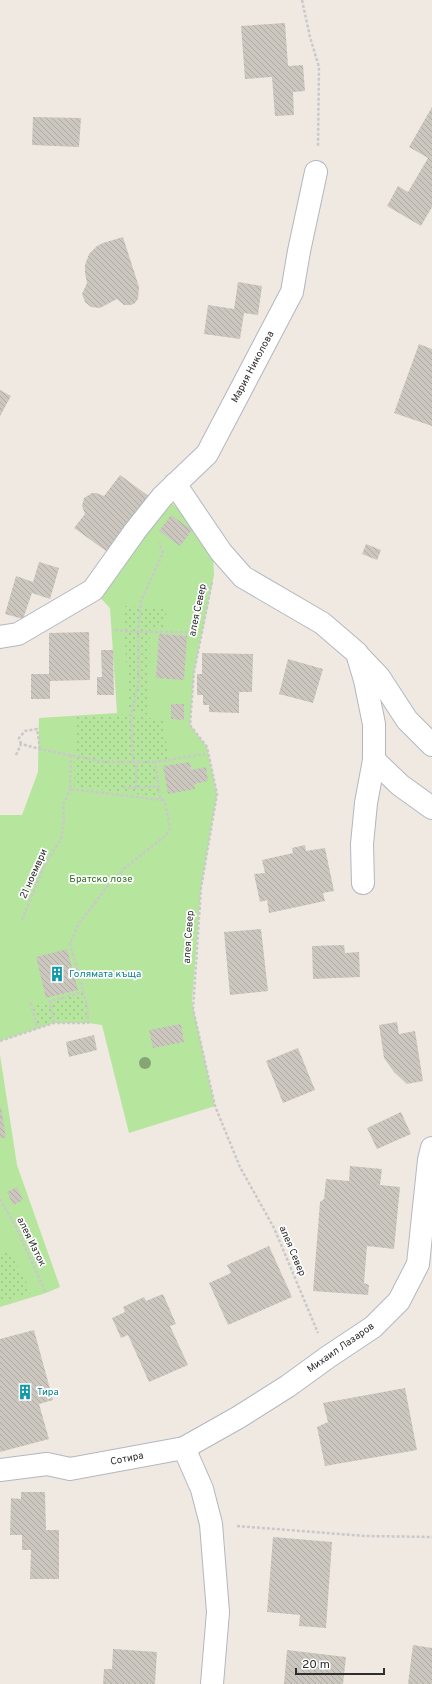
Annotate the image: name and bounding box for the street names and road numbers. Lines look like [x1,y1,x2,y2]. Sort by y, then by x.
street label: Мария Николова [229,329,277,405]
street label: алея Север [186,582,210,637]
street label: 21 ноември [17,847,51,901]
street label: алея Север [181,910,197,964]
street label: алея Изток [14,1215,49,1269]
street label: алея Север [276,1224,309,1278]
street label: Михаил Лазаров [305,1320,377,1376]
street label: Сотира [109,1449,145,1469]

